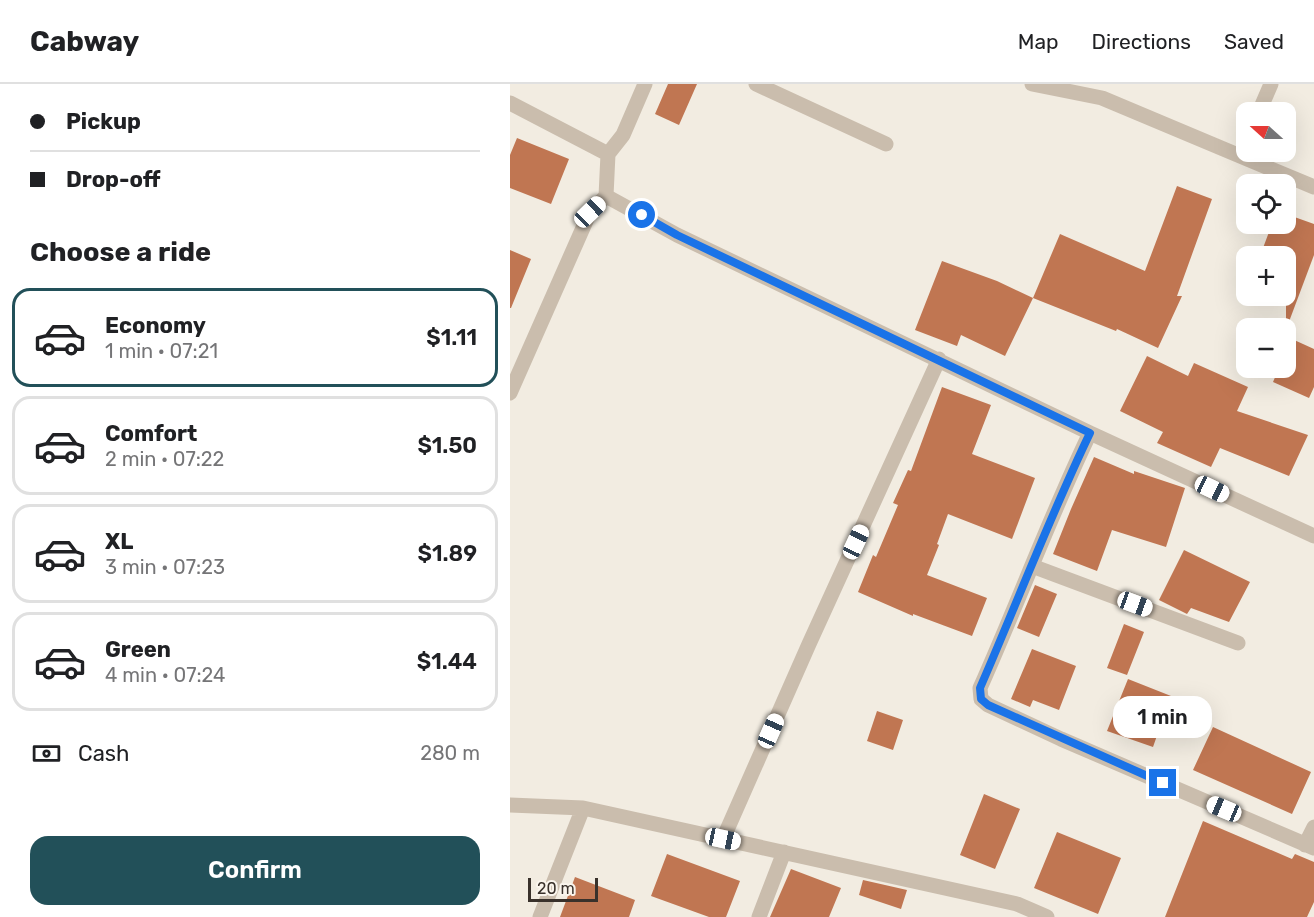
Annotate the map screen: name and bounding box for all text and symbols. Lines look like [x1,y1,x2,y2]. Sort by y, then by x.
text: Cabway [30,25,139,58]
text: Map [1018,29,1059,54]
text: Directions [1092,29,1191,54]
text: Saved [1224,29,1284,54]
north arrow [1236,102,1296,162]
map controls [1236,102,1296,378]
text: Pickup [66,108,141,135]
text: Drop-off [66,166,161,193]
button: locate [1236,174,1296,234]
car [571,193,609,231]
route start [628,201,655,228]
text: Choose a ride [30,236,211,268]
button: + [1236,246,1296,306]
icon: car [33,311,87,365]
text: Economy [105,312,206,339]
button: − [1236,318,1296,378]
text: $1.11 [426,324,477,351]
text: 1 min · 07:21 [105,339,218,363]
icon: car [33,419,87,473]
text: Comfort [105,420,197,447]
text: $1.50 [417,432,477,459]
text: 2 min · 07:22 [105,447,224,471]
car [1192,473,1232,505]
car [840,522,872,562]
icon: car [33,527,87,581]
text: XL [105,528,133,555]
text: $1.89 [418,540,477,567]
text: 3 min · 07:23 [105,555,225,579]
car [1115,589,1155,619]
icon: car [33,635,87,689]
text: Green [105,636,171,663]
text: $1.44 [417,648,477,675]
text: 4 min · 07:24 [105,663,226,687]
callout: 1 min [1114,696,1212,738]
text: 1 min [1137,705,1188,729]
car [755,711,787,751]
icon: cash [30,737,63,770]
text: Cash [78,740,129,767]
text: 280 m [420,741,480,765]
route end [1149,769,1176,796]
car [1204,794,1244,824]
car [704,826,742,852]
button: Confirm [30,836,480,905]
scale bar [528,875,598,902]
text: 20 m [537,879,575,898]

